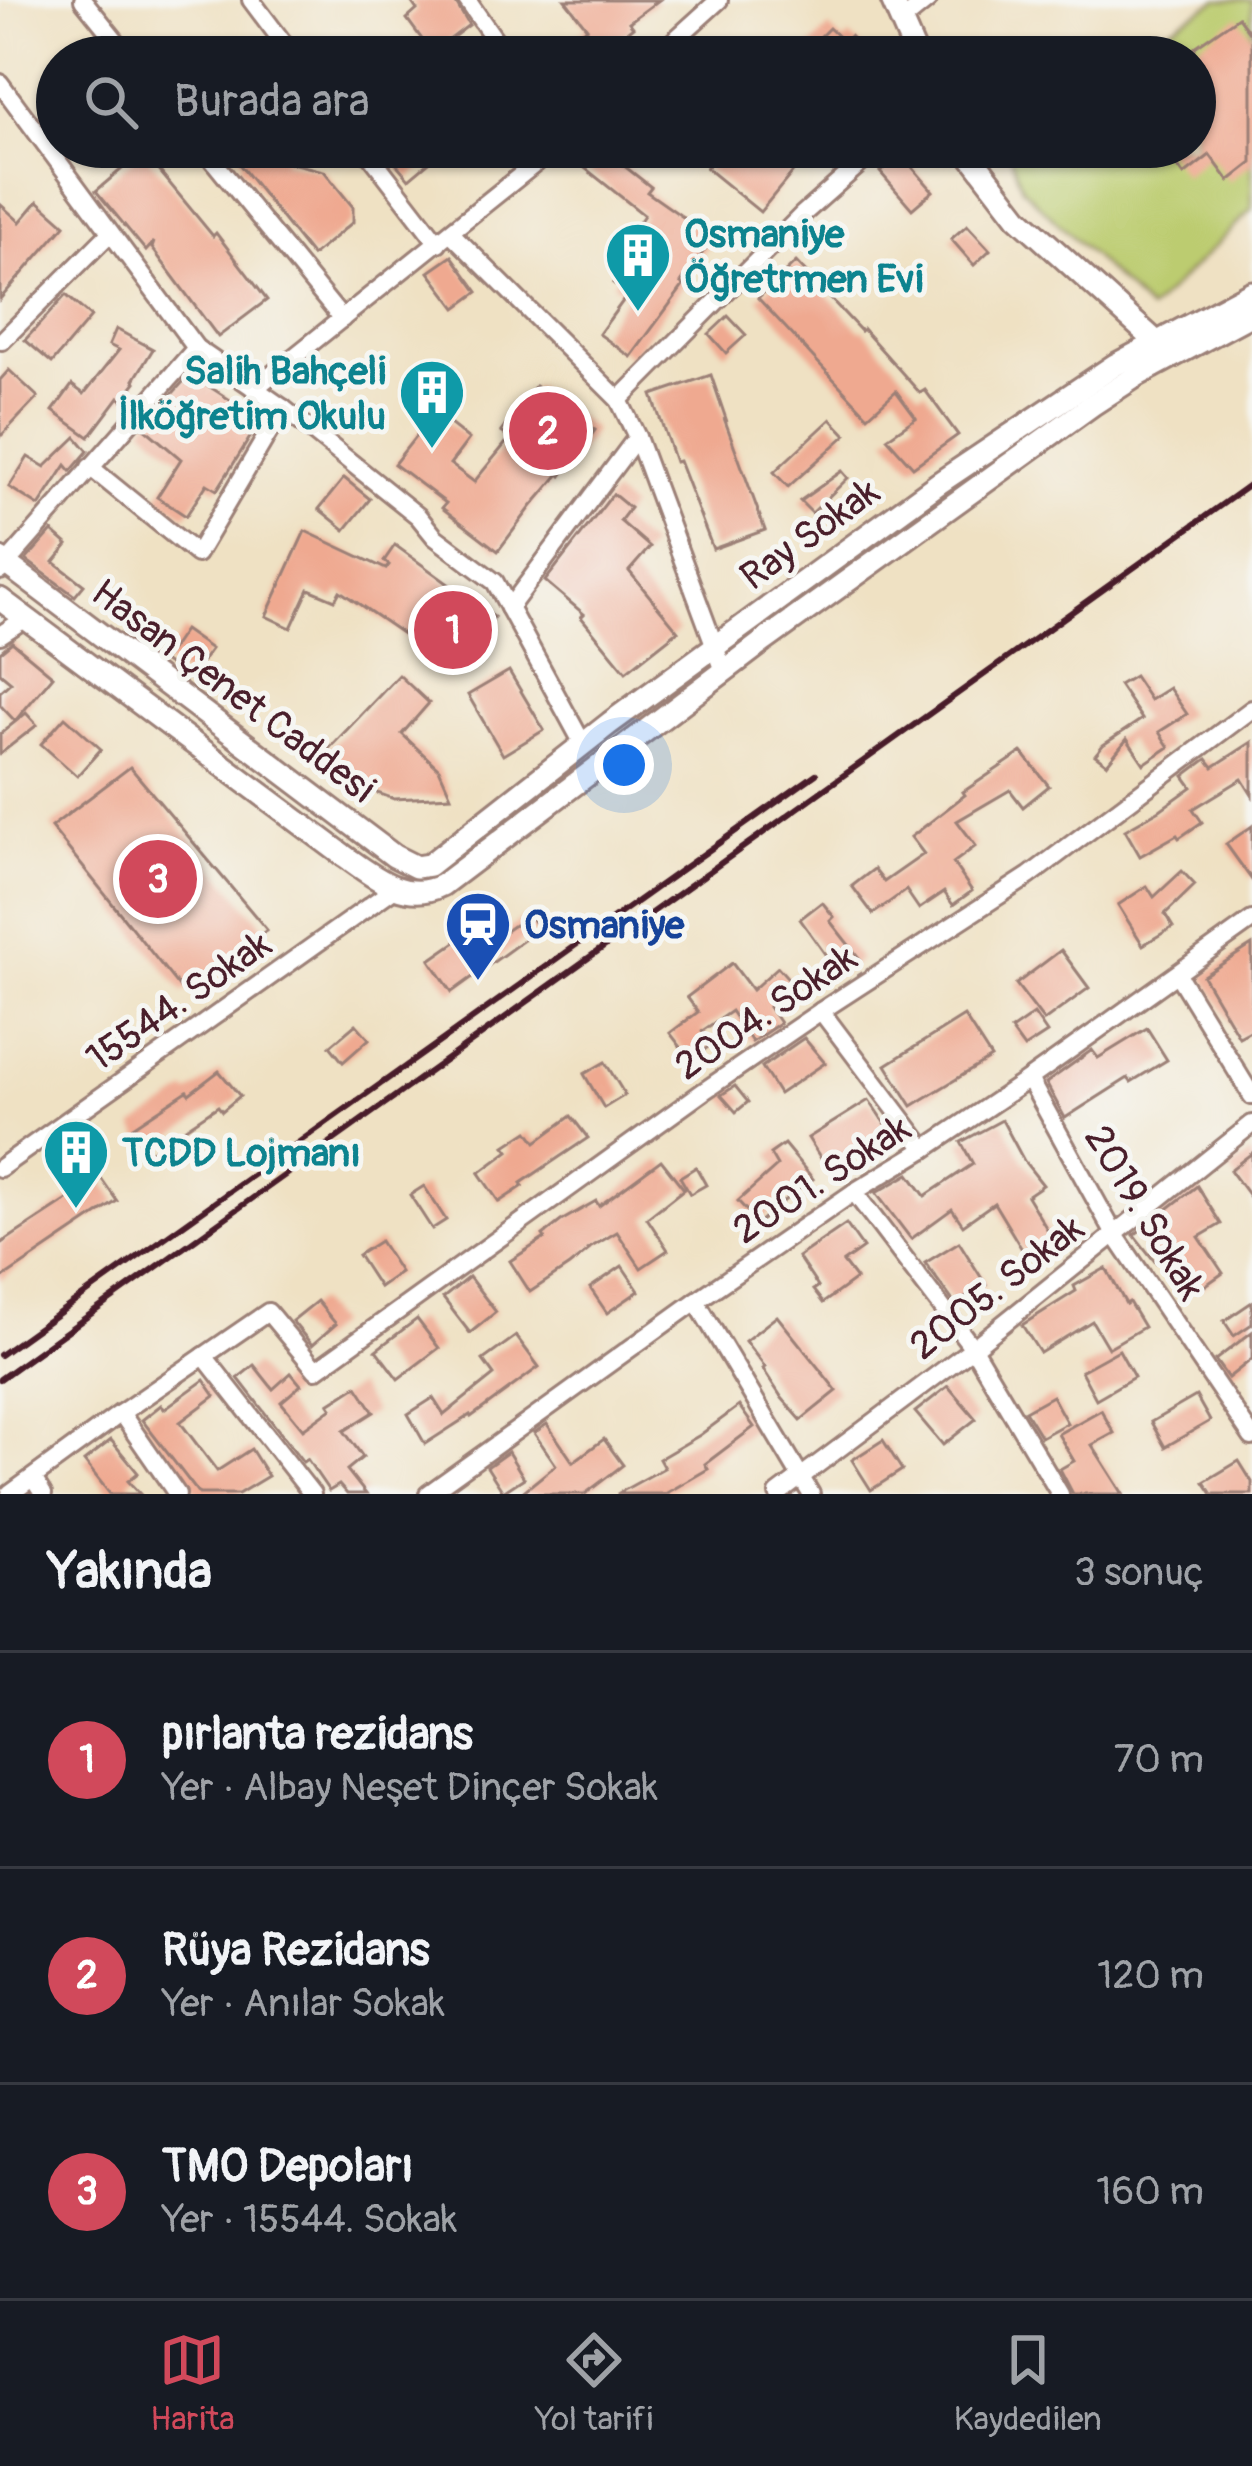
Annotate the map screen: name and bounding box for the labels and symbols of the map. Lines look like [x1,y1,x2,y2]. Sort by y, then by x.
place label: Osmaniye Öğretrmen Evi [684,210,923,304]
building icon: Osmaniye Öğretrmen Evi [603,220,673,314]
place label: Salih Bahçeli İlköğretim Okulu [118,347,386,441]
building icon: Salih Bahçeli İlköğretim Okulu [397,357,467,451]
pin: 2 [509,386,587,476]
street label: Ray Sokak [731,467,889,601]
street label: Hasan Çenet Caddesi [82,569,385,814]
pin: 1 [414,585,492,675]
your location [594,735,654,795]
pin: 3 [119,834,197,924]
station icon: Osmaniye [443,889,513,983]
place label: Osmaniye [524,901,685,950]
street label: 15544. Sokak [77,920,281,1083]
street label: 2004. Sokak [665,933,866,1091]
street label: 2001. Sokak [724,1104,920,1255]
building icon: TCDD Lojmanı [41,1117,111,1211]
street label: 2019. Sokak [1073,1117,1216,1309]
place label: TCDD Lojmanı [122,1129,361,1178]
street label: 2005. Sokak [900,1204,1094,1370]

